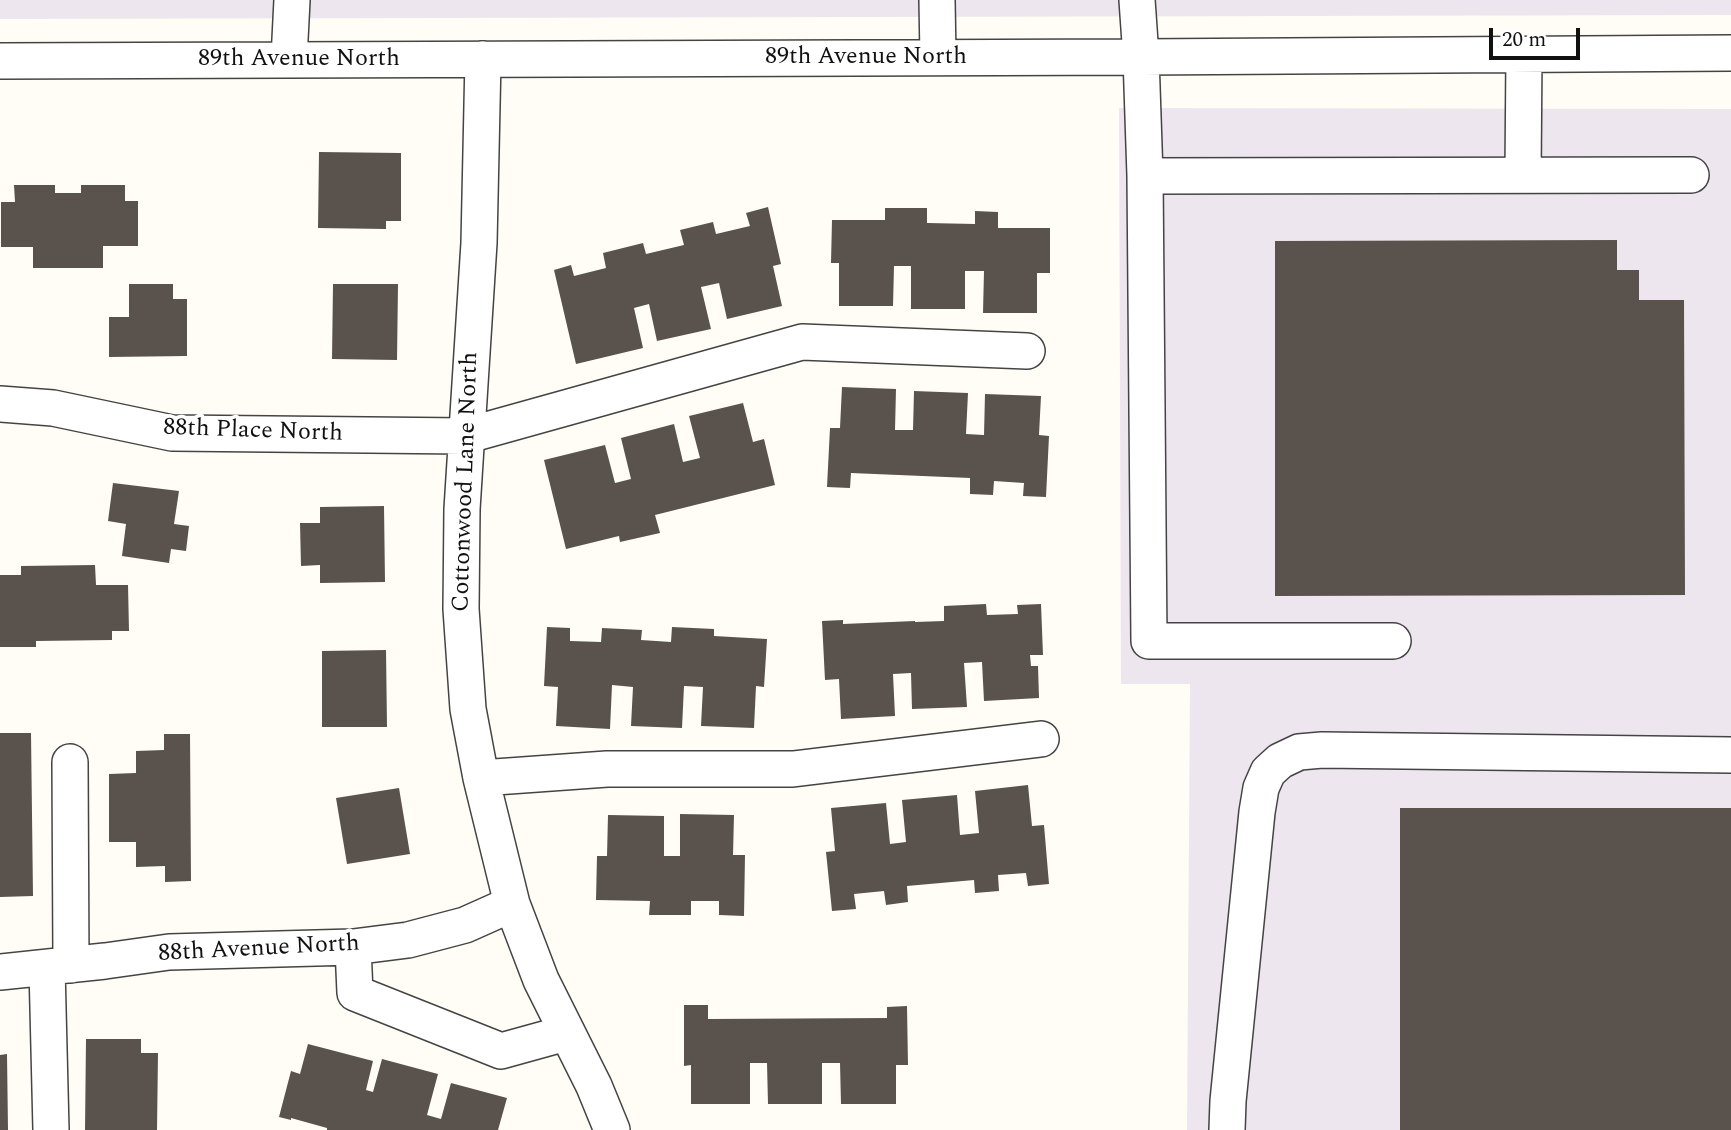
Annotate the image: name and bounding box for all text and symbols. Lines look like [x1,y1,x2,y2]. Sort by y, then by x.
scale bar [1493,14,1584,58]
text: 20 m [1502,24,1546,56]
street label: 89th Avenue North [765,44,967,72]
street label: 89th Avenue North [198,46,400,74]
street label: Cottonwood Lane North [448,351,486,613]
street label: 88th Place North [163,414,343,450]
street label: 88th Avenue North [157,930,361,970]

